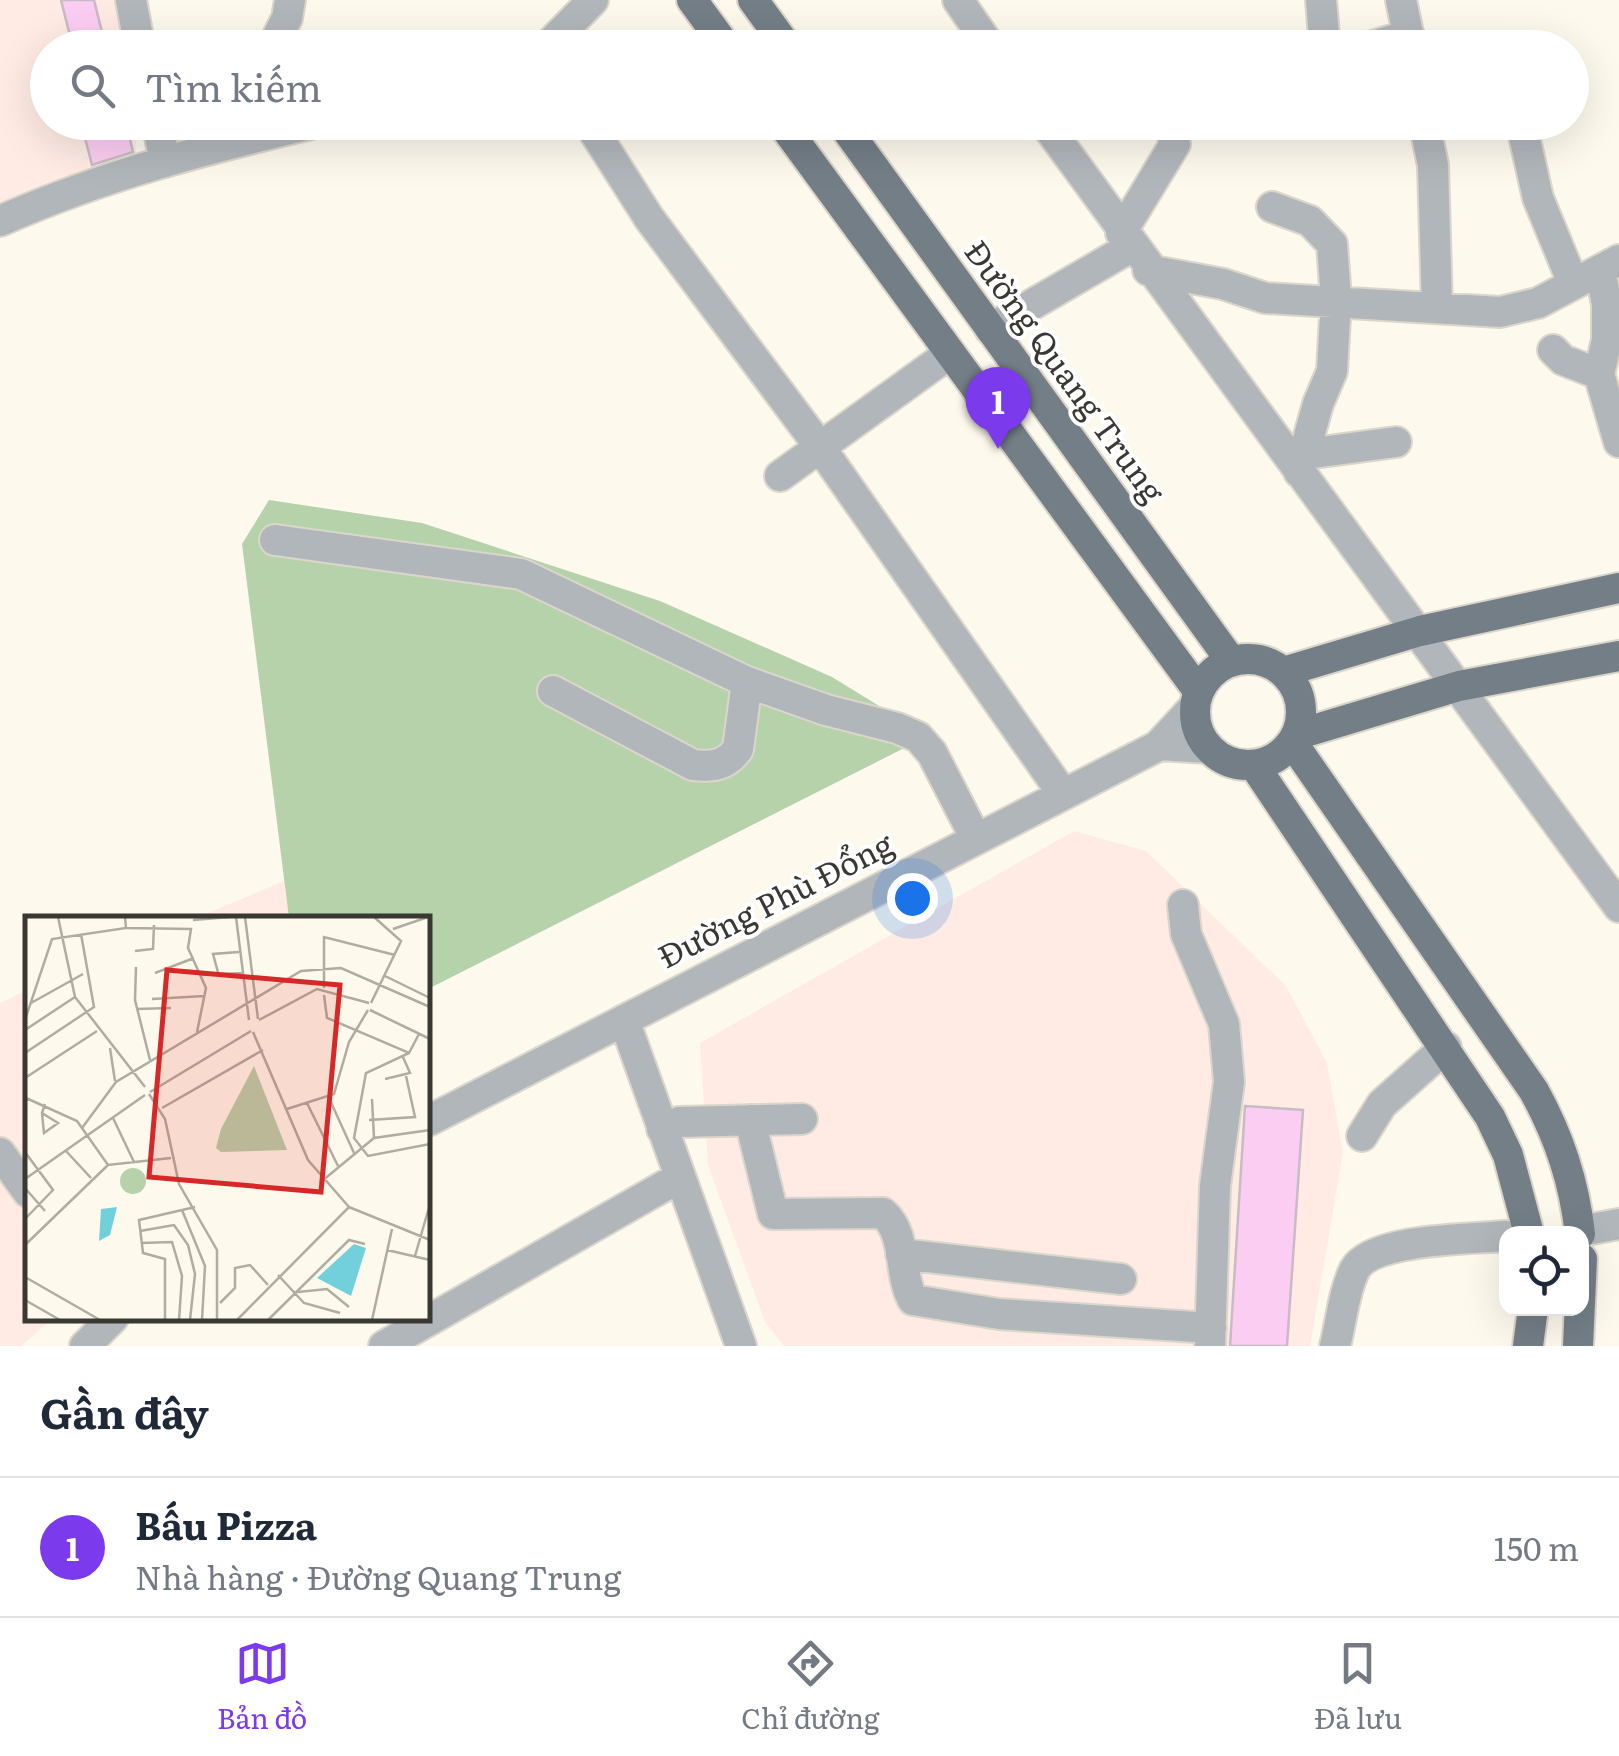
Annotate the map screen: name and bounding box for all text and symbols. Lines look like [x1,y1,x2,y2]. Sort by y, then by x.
search box [30,30,1589,140]
text: Tìm kiếm [145,57,322,114]
icon: search [65,58,120,113]
street label: Đường Quang Trung [955,229,1178,512]
pin: 1 [966,366,1030,449]
street label: Đường Phù Đổng [649,818,901,978]
your location [887,873,938,924]
inset map [25,916,430,1321]
map controls [1499,1226,1589,1316]
button: locate [1499,1226,1589,1316]
text: Gần đây [40,1380,209,1442]
text: Bấu Pizza [135,1495,317,1552]
text: 1 [66,1523,79,1571]
text: 150 m [1494,1523,1579,1571]
text: Nhà hàng · Đường Quang Trung [135,1552,621,1600]
tab: Bản đồ [217,1636,307,1738]
tab: Chỉ đường [741,1636,880,1738]
tab: Đã lưu [1314,1636,1402,1738]

